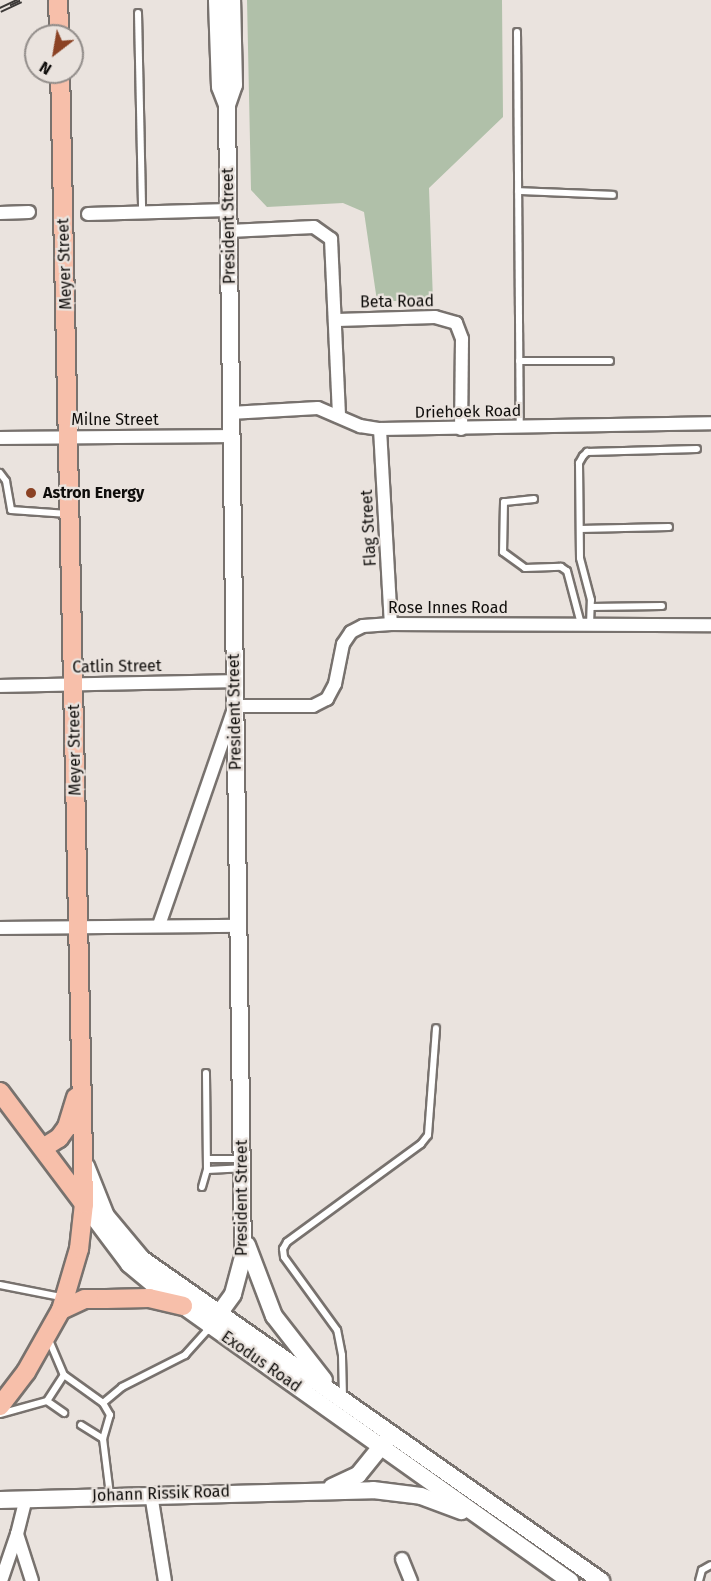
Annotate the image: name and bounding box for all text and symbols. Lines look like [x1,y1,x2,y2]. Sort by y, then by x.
north arrow [24,24,84,84]
text: N [36,57,55,79]
street label: President Street [218,168,240,284]
street label: Meyer Street [54,218,76,310]
street label: Beta Road [360,292,434,312]
street label: Driehoek Road [415,401,521,423]
street label: Milne Street [71,410,159,430]
place label: Astron Energy [43,483,144,503]
marker: Astron Energy [24,486,38,500]
street label: Flag Street [357,489,381,567]
street label: Rose Innes Road [388,598,508,618]
street label: President Street [224,654,246,770]
street label: Catlin Street [72,657,162,677]
street label: Meyer Street [65,704,85,796]
street label: President Street [232,1140,252,1256]
street label: Exodus Road [217,1327,305,1397]
street label: Johann Rissik Road [92,1482,230,1506]

